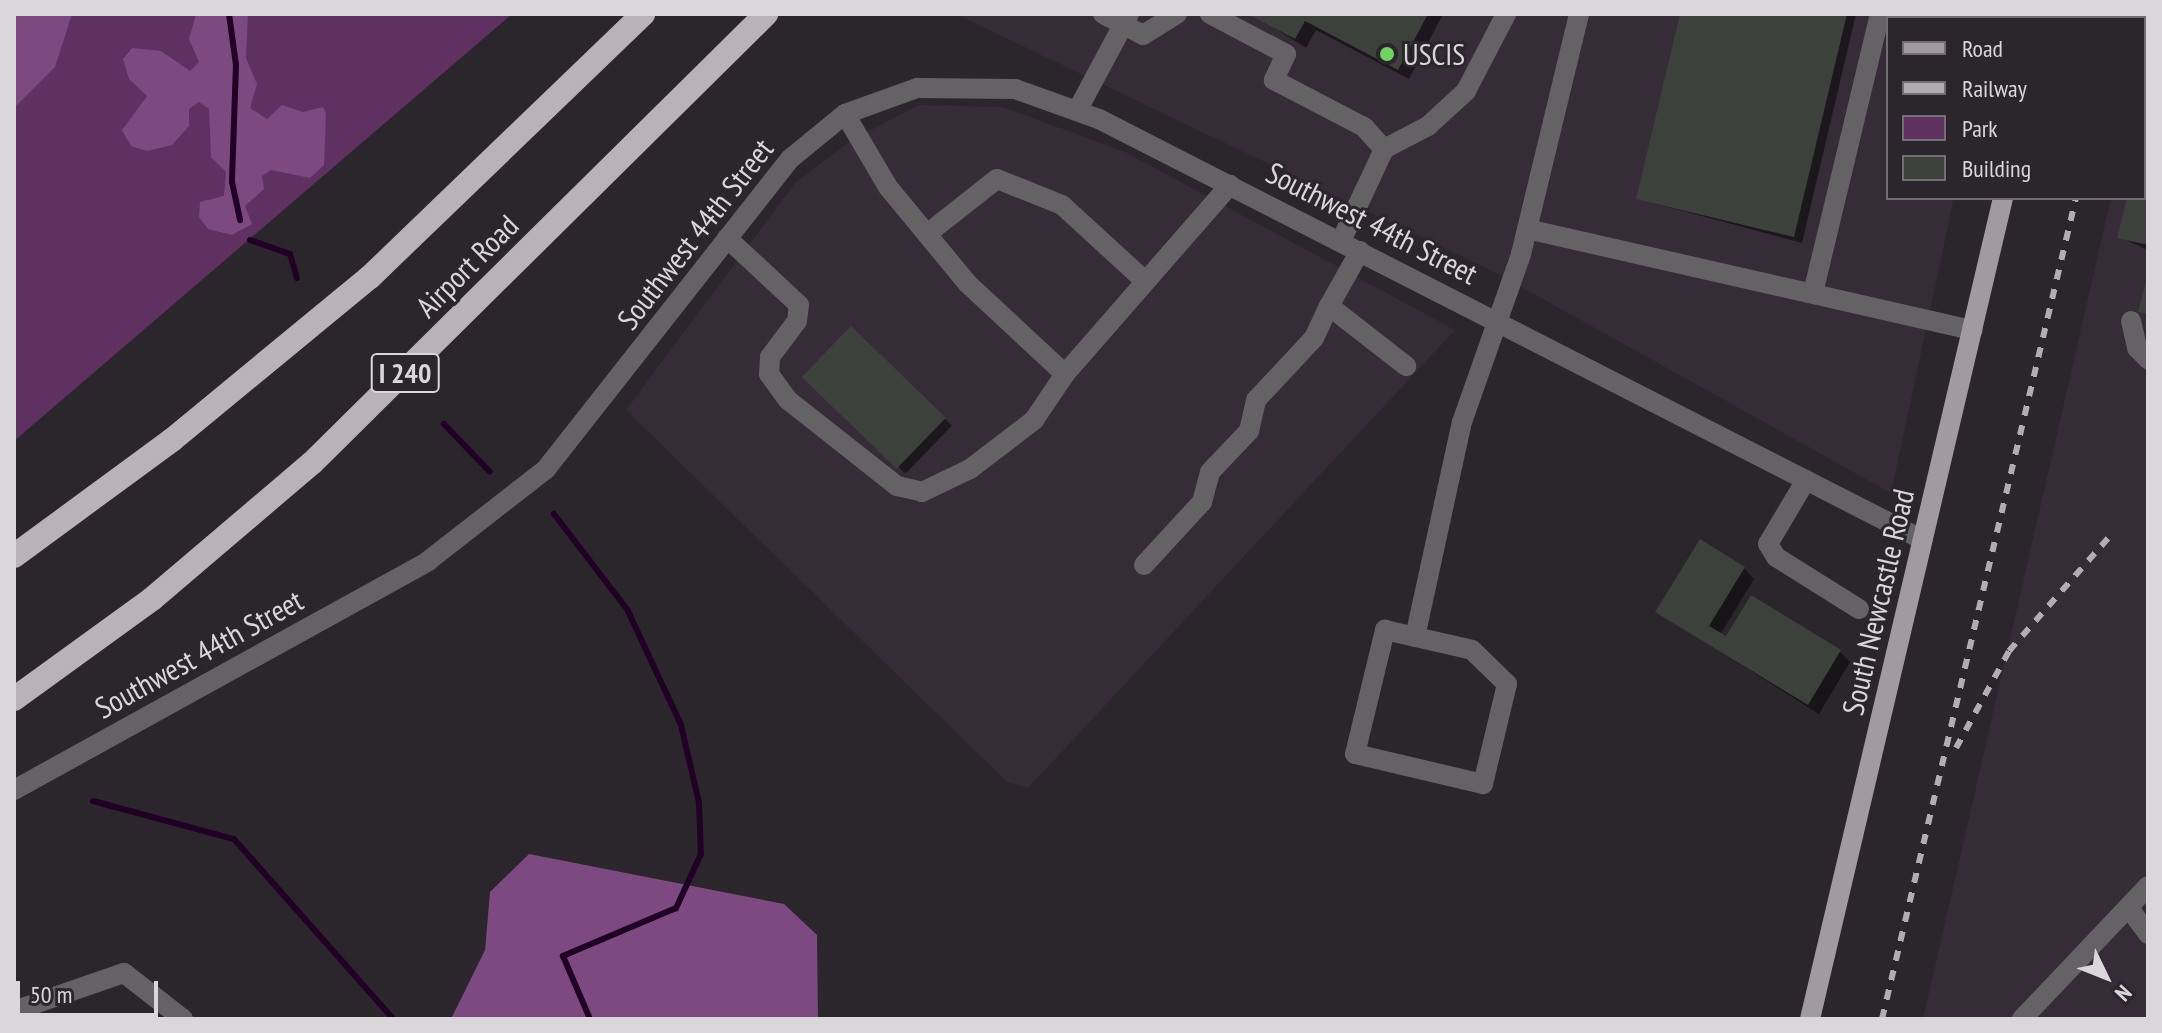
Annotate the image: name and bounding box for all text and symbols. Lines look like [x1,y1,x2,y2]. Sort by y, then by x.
legend [1886,16,2146,200]
text: Road [1962,33,2003,64]
place label: USCIS [1403,36,1465,72]
marker: USCIS [1378,45,1396,63]
text: Railway [1962,73,2027,104]
text: Park [1962,113,1998,144]
street label: Southwest 44th Street [609,132,781,336]
text: Building [1962,153,2031,184]
street label: Southwest 44th Street [1261,154,1483,292]
street label: Airport Road [408,207,526,325]
road number: I 240 [369,349,441,397]
street label: South Newcastle Road [1835,486,1921,718]
street label: Southwest 44th Street [89,582,309,726]
north arrow [2066,937,2146,1017]
scale bar [20,965,162,1015]
text: 50 m [30,979,72,1010]
text: N [2109,979,2138,1007]

